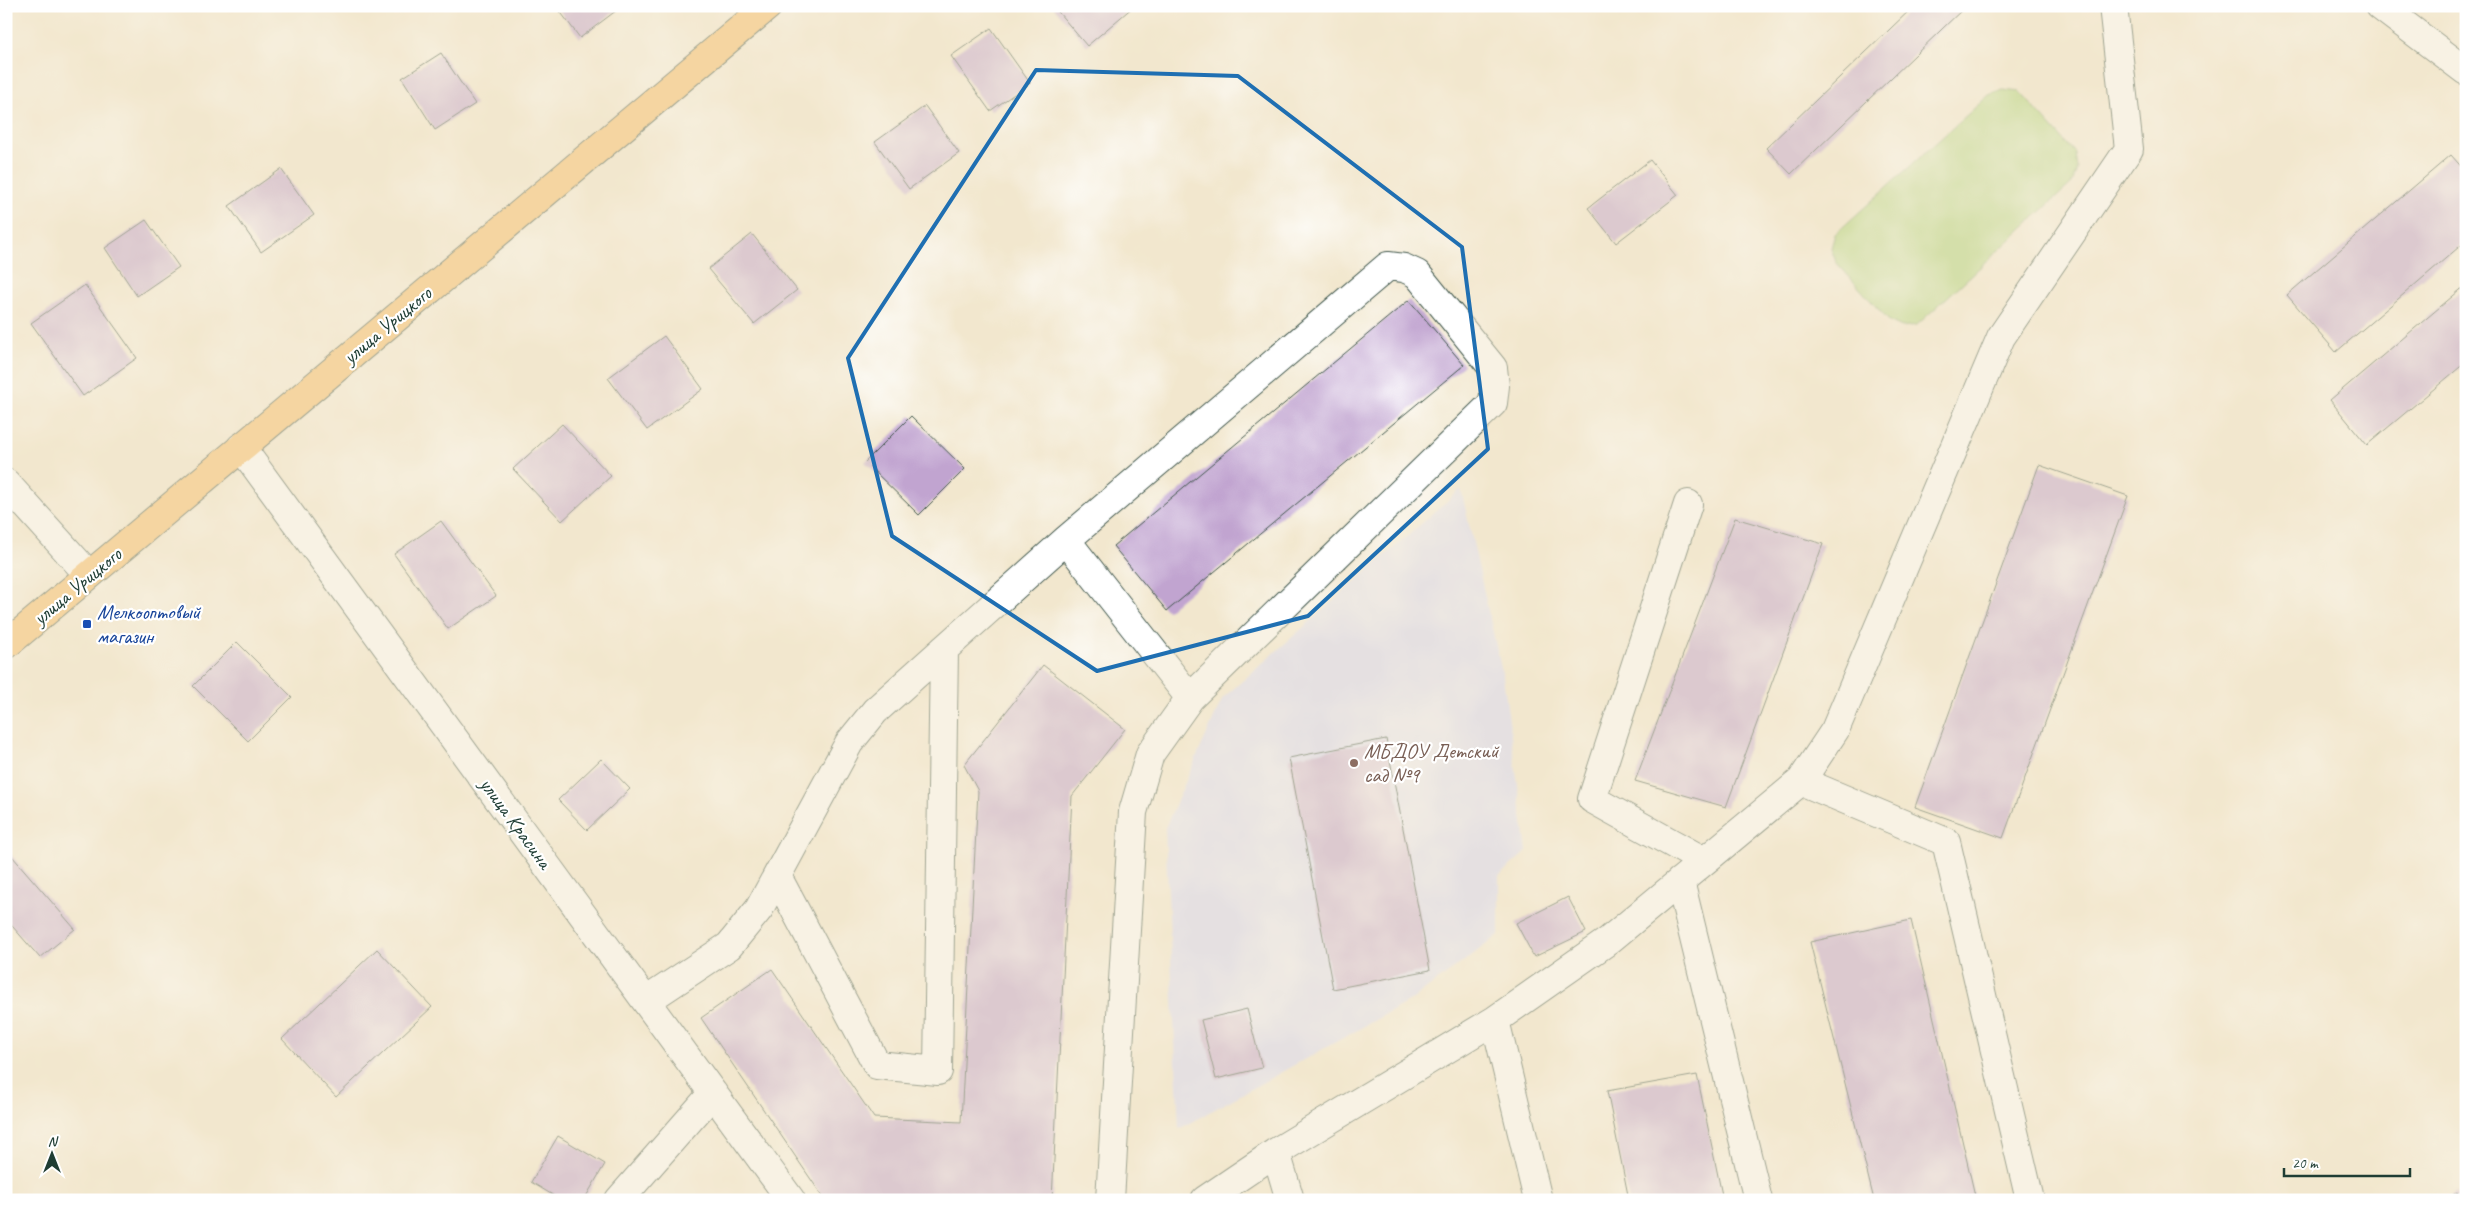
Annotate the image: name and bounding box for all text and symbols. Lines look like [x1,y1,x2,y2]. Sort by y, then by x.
street label: улица Урицкого [336,279,438,371]
street label: улица Урицкого [26,540,128,632]
place label: Мелкооптовый магазин [97,599,202,649]
marker: Мелкооптовый магазин [81,618,93,630]
place label: МБДОУ Детский сад №9 [1364,738,1500,788]
marker: МБДОУ Детский сад №9 [1348,757,1360,769]
street label: улица Красина [473,771,559,876]
north arrow [28,1128,78,1178]
text: N [48,1133,59,1150]
scale bar [2284,1146,2411,1178]
text: 20 m [2292,1154,2319,1173]

